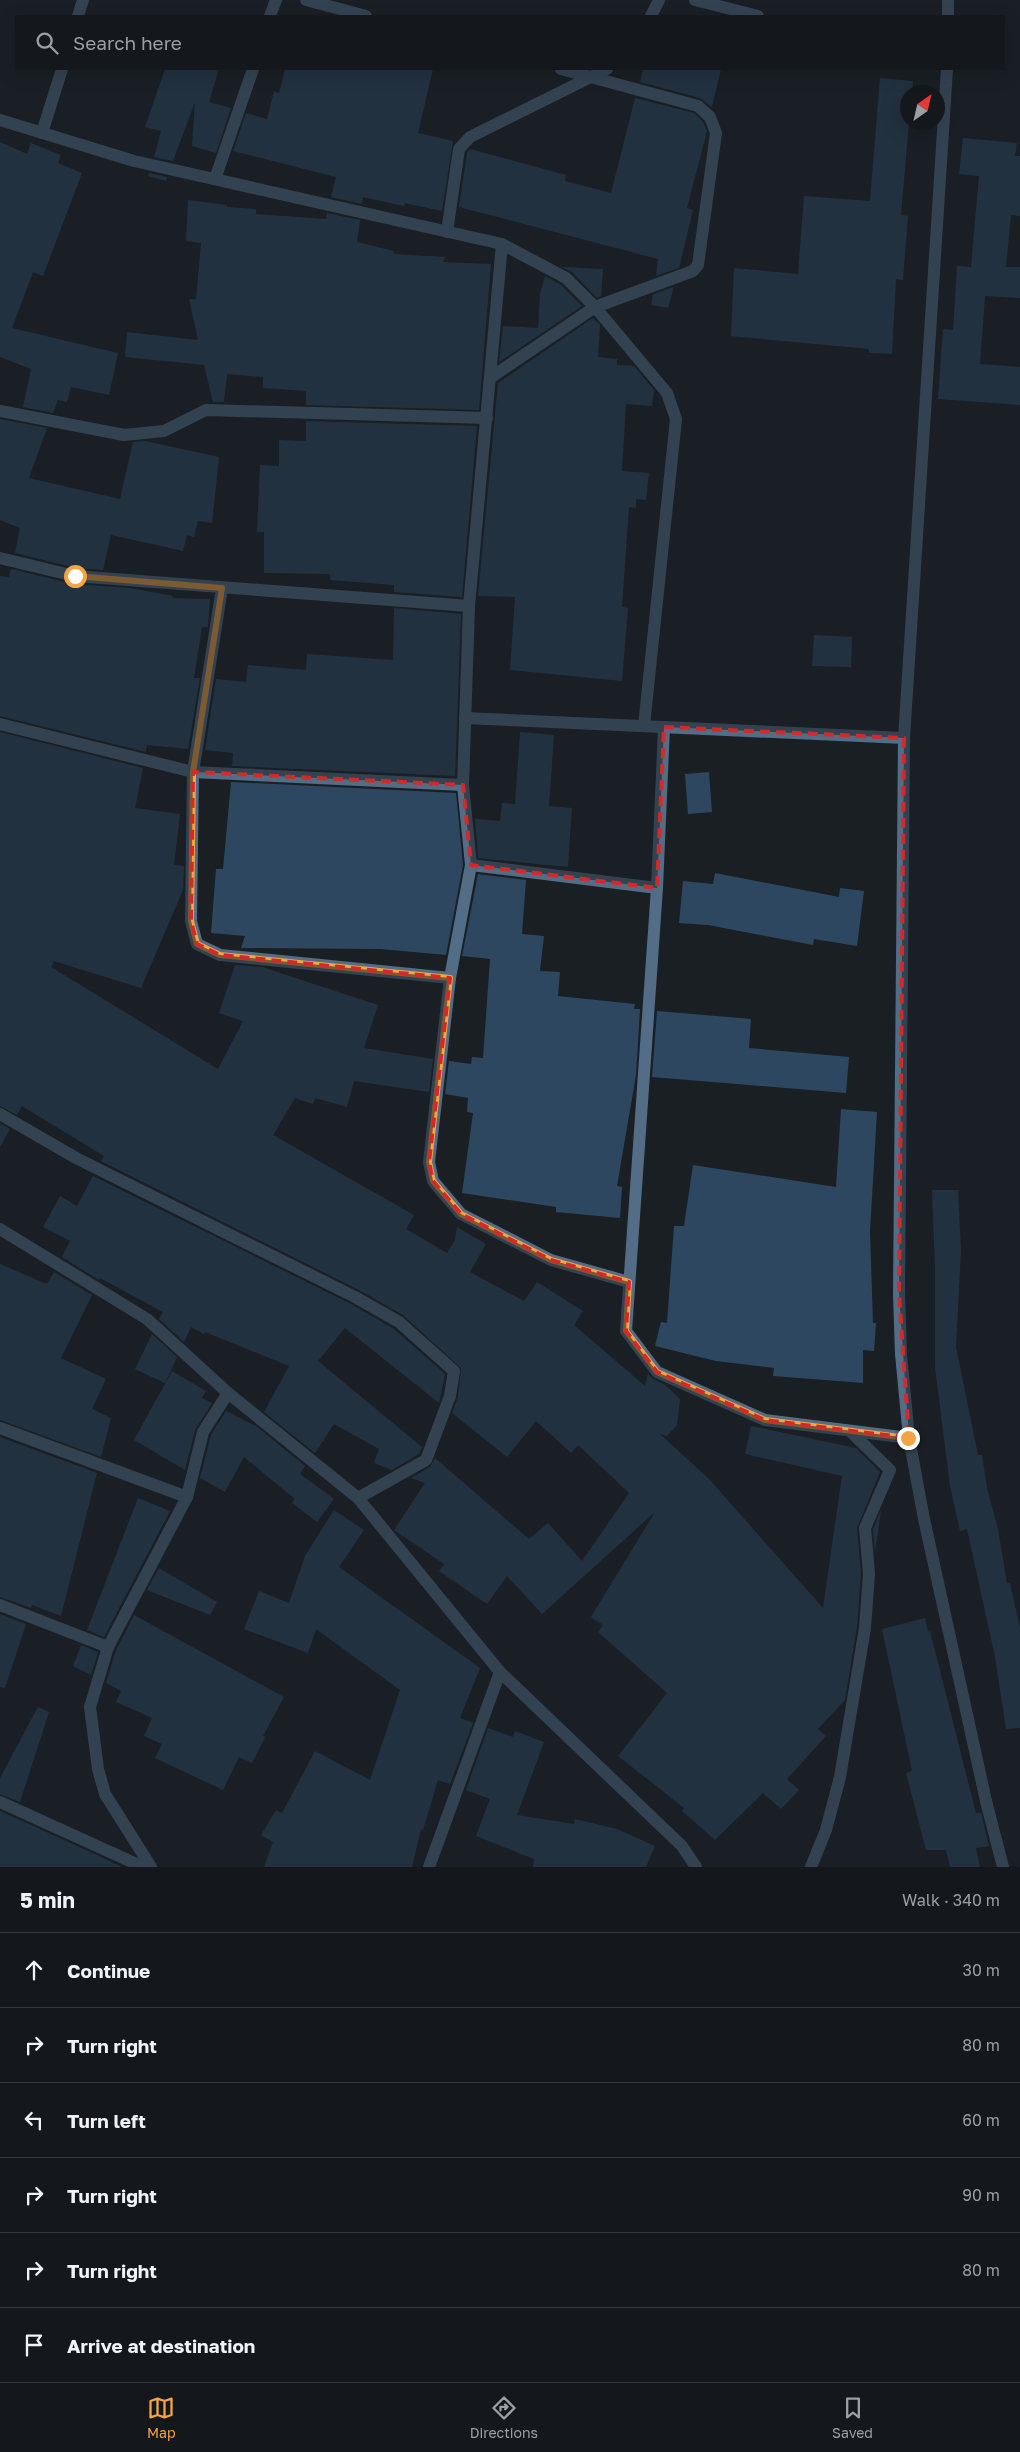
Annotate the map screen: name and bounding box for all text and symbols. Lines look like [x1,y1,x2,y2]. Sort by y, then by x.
search box [15,15,1005,70]
icon: search [33,29,61,57]
text: Search here [73,31,182,54]
north arrow [900,85,945,130]
route start [64,565,87,588]
route end [897,1427,920,1450]
text: 5 min [20,1887,75,1913]
text: Walk · 340 m [902,1890,1000,1910]
icon: ahead [20,1956,48,1984]
text: Continue [67,1959,150,1982]
text: 30 m [963,1960,1000,1980]
icon: right [20,2031,48,2059]
text: Turn right [67,2034,157,2057]
text: 80 m [962,2035,1000,2055]
icon: left [20,2106,48,2134]
text: Turn left [67,2109,146,2132]
text: 60 m [962,2110,1000,2130]
icon: right [20,2181,48,2209]
text: Turn right [67,2184,157,2207]
text: 90 m [962,2185,1000,2205]
icon: right [20,2256,48,2284]
text: Turn right [67,2259,157,2282]
text: 80 m [962,2260,1000,2280]
icon: arrive [20,2331,48,2359]
text: Arrive at destination [67,2334,255,2357]
tab: Map [147,2394,176,2441]
tab: Directions [470,2394,538,2441]
tab: Saved [832,2394,873,2441]

